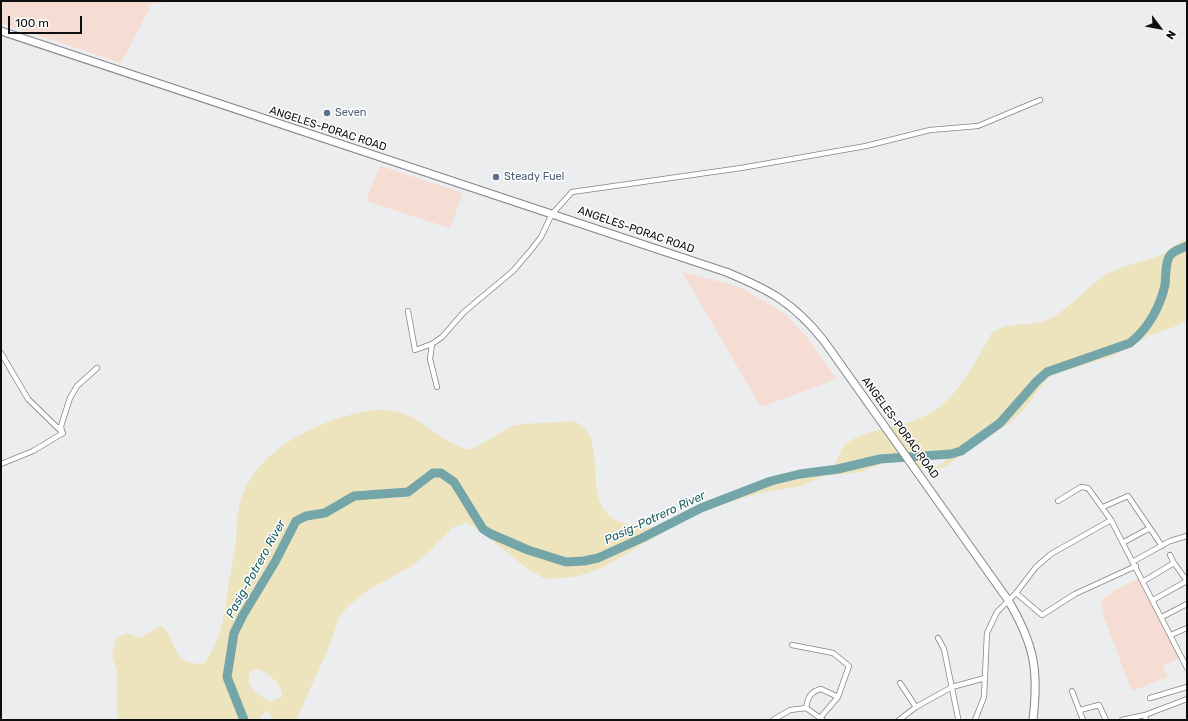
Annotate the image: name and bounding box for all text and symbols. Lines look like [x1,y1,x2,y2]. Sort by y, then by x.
scale bar [10,8,84,34]
north arrow [1140,8,1180,48]
text: 100 m [15,16,49,30]
text: N [1163,28,1178,41]
street label: ANGELES-PORAC ROAD [268,104,388,154]
place label: Seven [335,106,367,120]
marker: Seven [322,108,332,118]
place label: Steady Fuel [504,170,564,184]
marker: Steady Fuel [491,172,501,182]
street label: ANGELES-PORAC ROAD [576,204,696,256]
street label: ANGELES-PORAC ROAD [859,375,941,481]
water label: Pasig-Potrero River [602,488,708,548]
water label: Pasig-Potrero River [223,518,289,620]

